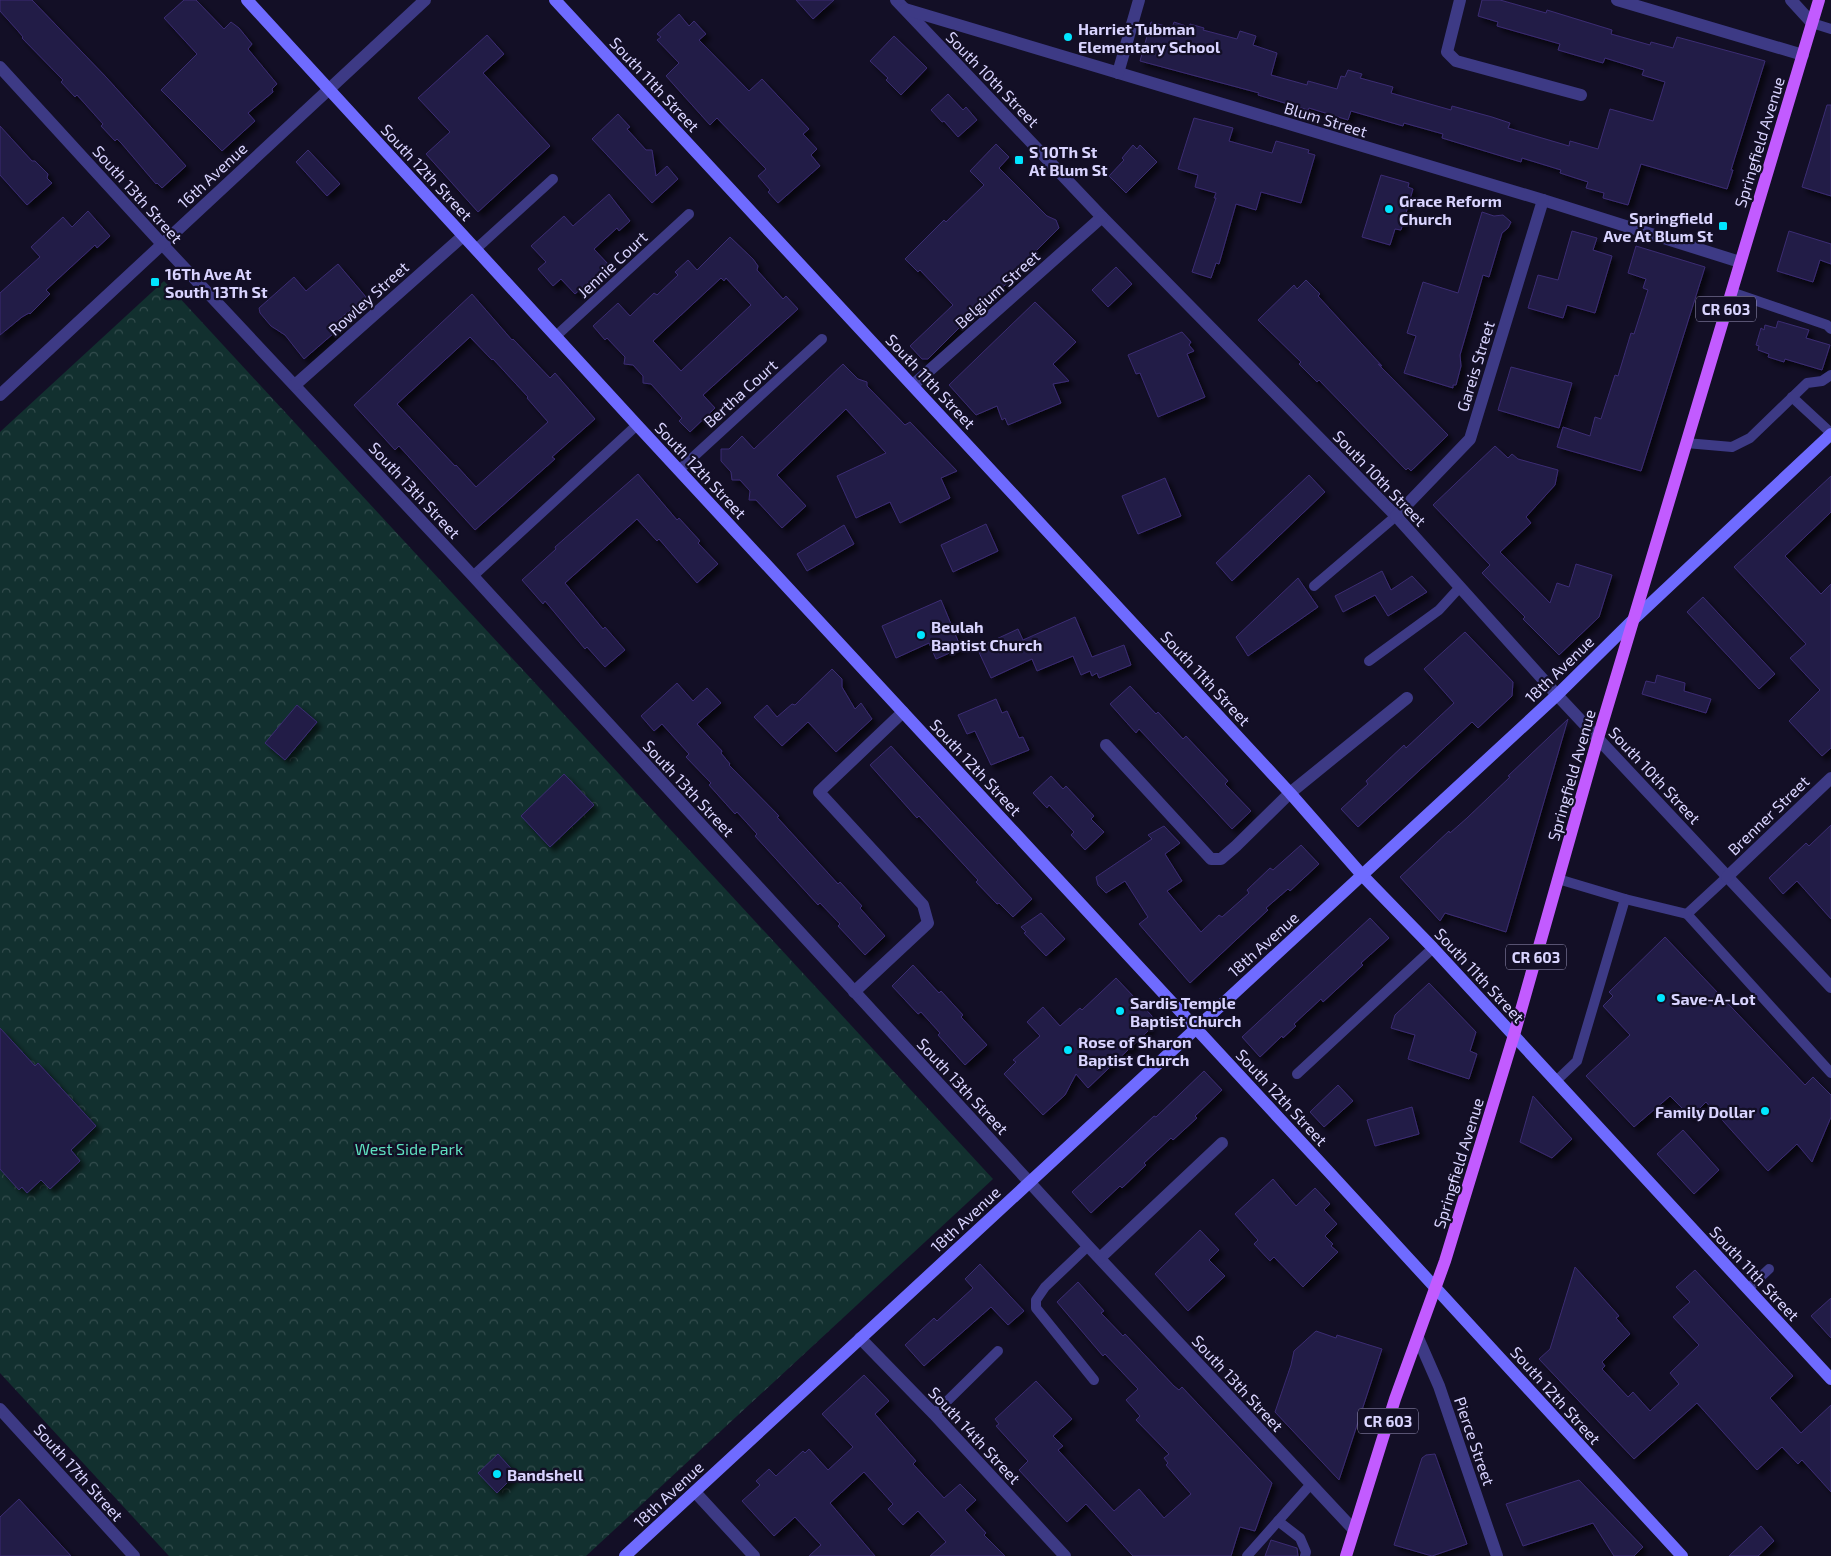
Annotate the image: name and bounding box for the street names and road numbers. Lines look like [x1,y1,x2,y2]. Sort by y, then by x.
street label: South 10th Street [943,27,1043,131]
street label: South 11th Street [606,33,704,135]
street label: Springfield Avenue [1730,74,1788,210]
street label: Blum Street [1282,97,1370,141]
street label: South 12th Street [377,120,477,224]
street label: 16th Avenue [173,138,251,212]
street label: South 13th Street [89,141,187,247]
street label: Jennie Court [573,227,651,301]
street label: Belgium Street [951,246,1043,332]
street label: Rowley Street [324,257,412,339]
road number: CR 603 [1696,296,1756,322]
street label: Gareis Street [1452,318,1498,414]
street label: South 11th Street [882,330,980,432]
street label: Bertha Court [699,355,781,431]
street label: South 12th Street [651,418,751,522]
street label: South 10th Street [1330,426,1430,530]
street label: South 13th Street [365,438,465,542]
street label: South 11th Street [1157,627,1255,729]
street label: 18th Avenue [1521,632,1597,706]
street label: Springfield Avenue [1543,707,1599,843]
street label: South 12th Street [926,715,1026,819]
street label: South 10th Street [1605,723,1705,827]
street label: South 13th Street [639,736,739,840]
street label: Brenner Street [1723,771,1813,859]
street label: 18th Avenue [1224,907,1302,981]
street label: South 11th Street [1431,924,1529,1026]
road number: CR 603 [1506,944,1566,970]
street label: South 13th Street [913,1034,1013,1138]
street label: South 12th Street [1232,1045,1332,1149]
street label: Springfield Avenue [1429,1095,1487,1231]
street label: 18th Avenue [926,1182,1004,1256]
street label: South 11th Street [1706,1222,1804,1324]
street label: South 13th Street [1188,1331,1288,1435]
street label: South 12th Street [1507,1342,1605,1448]
street label: South 14th Street [925,1383,1025,1487]
street label: Pierce Street [1451,1394,1499,1488]
road number: CR 603 [1358,1408,1418,1434]
street label: South 17th Street [30,1420,128,1524]
street label: 18th Avenue [629,1457,707,1531]

